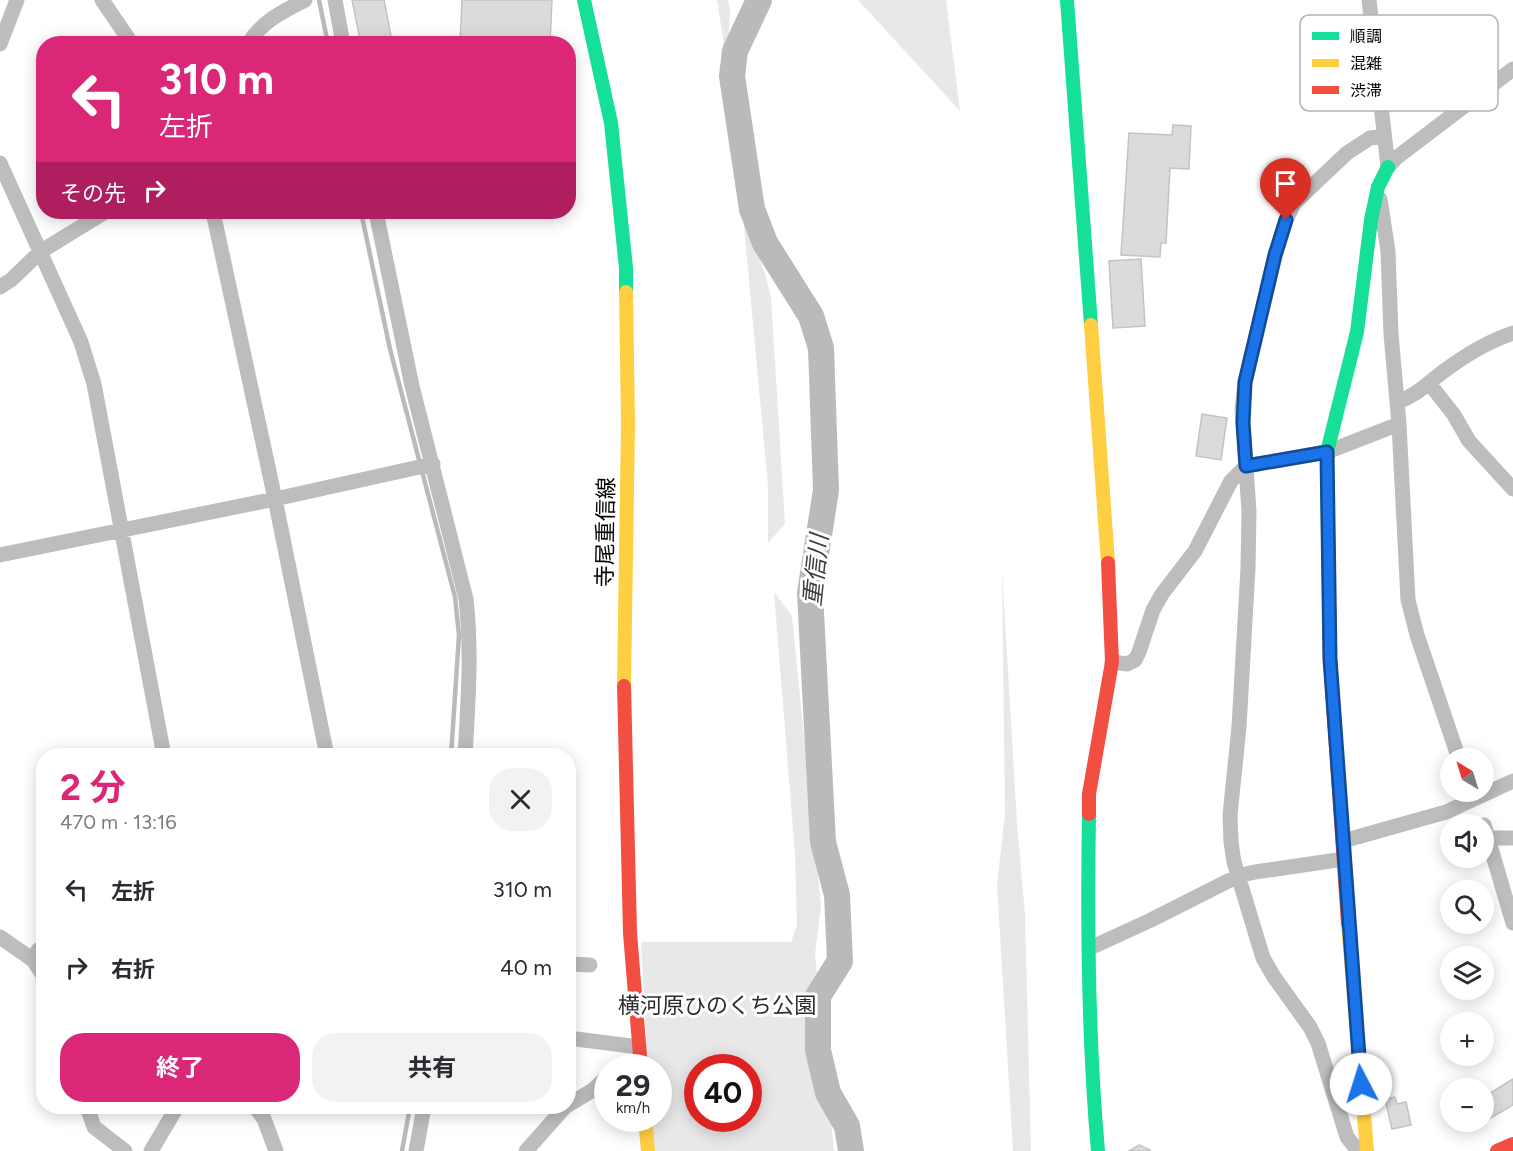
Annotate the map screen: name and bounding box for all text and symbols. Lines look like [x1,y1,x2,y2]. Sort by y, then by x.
legend [1300,15,1498,111]
text: 順調 [1350,27,1382,46]
text: 310 m [159,54,274,105]
text: 混雑 [1350,54,1382,73]
icon: left [60,60,138,138]
text: 渋滞 [1350,81,1382,100]
text: 左折 [159,110,213,143]
pin [1260,158,1311,220]
icon: arrive [1269,167,1302,200]
icon: right [138,174,171,207]
text: その先 [60,180,126,207]
street label: 寺尾重信線 [591,477,620,587]
water label: 重信川 [797,530,834,607]
north arrow [1440,748,1494,802]
map controls [1440,748,1494,1132]
text: 2 分 [60,766,125,809]
button: close [489,768,552,831]
text: 470 m · 13:16 [60,810,177,834]
button: sound [1440,814,1494,868]
icon: left [60,873,93,906]
text: 310 m [493,876,552,903]
text: 左折 [111,878,155,905]
button: search [1440,880,1494,934]
button: layers [1440,946,1494,1000]
icon: right [60,951,93,984]
text: 40 m [500,954,552,981]
text: 右折 [111,956,155,983]
park label: 横河原ひのくち公園 [618,992,816,1019]
button: + [1440,1012,1494,1066]
button: 終了 [60,1033,300,1102]
button: 共有 [312,1033,552,1102]
position arrow [1329,1052,1393,1116]
speed limit sign: 40 [684,1054,762,1132]
text: 29 [616,1067,650,1104]
button: − [1440,1078,1494,1132]
text: km/h [616,1099,650,1117]

